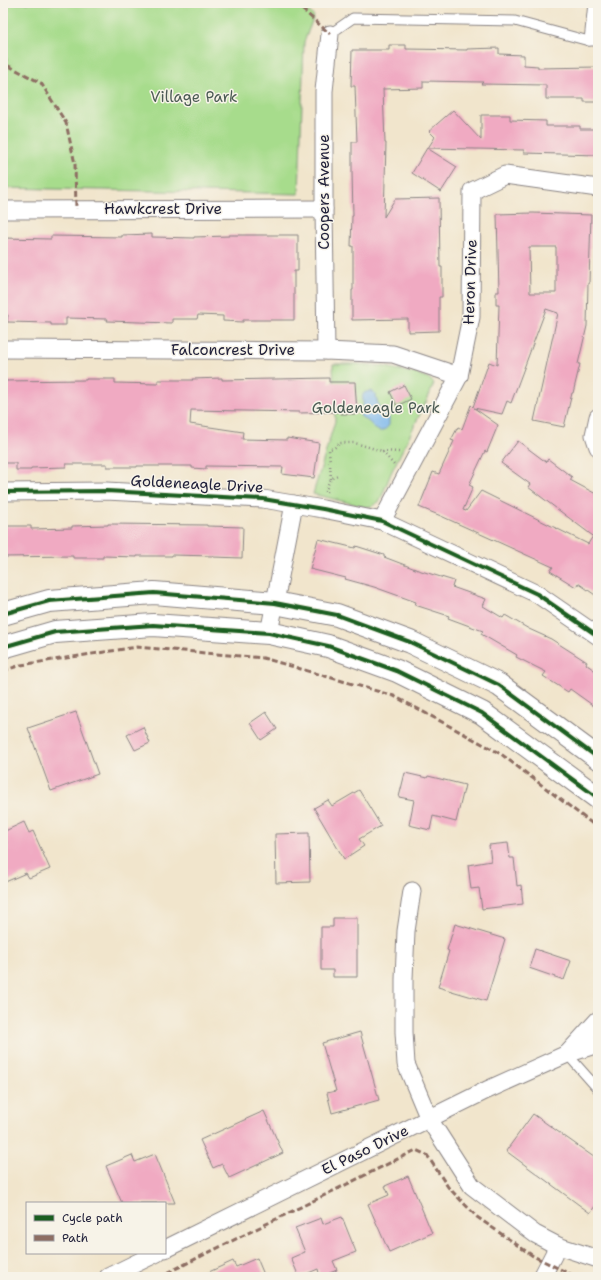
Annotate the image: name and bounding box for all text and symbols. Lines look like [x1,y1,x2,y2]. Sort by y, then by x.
park label: Village Park [150,87,238,107]
street label: Coopers Avenue [314,134,334,250]
street label: Hawkcrest Drive [104,199,222,219]
street label: Heron Drive [459,239,481,325]
street label: Falconcrest Drive [171,340,295,360]
park label: Goldeneagle Park [312,398,440,418]
street label: Goldeneagle Drive [130,471,264,497]
street label: El Paso Drive [318,1120,412,1180]
legend [26,1202,166,1254]
text: Cycle path [62,1210,123,1226]
text: Path [62,1230,88,1246]

